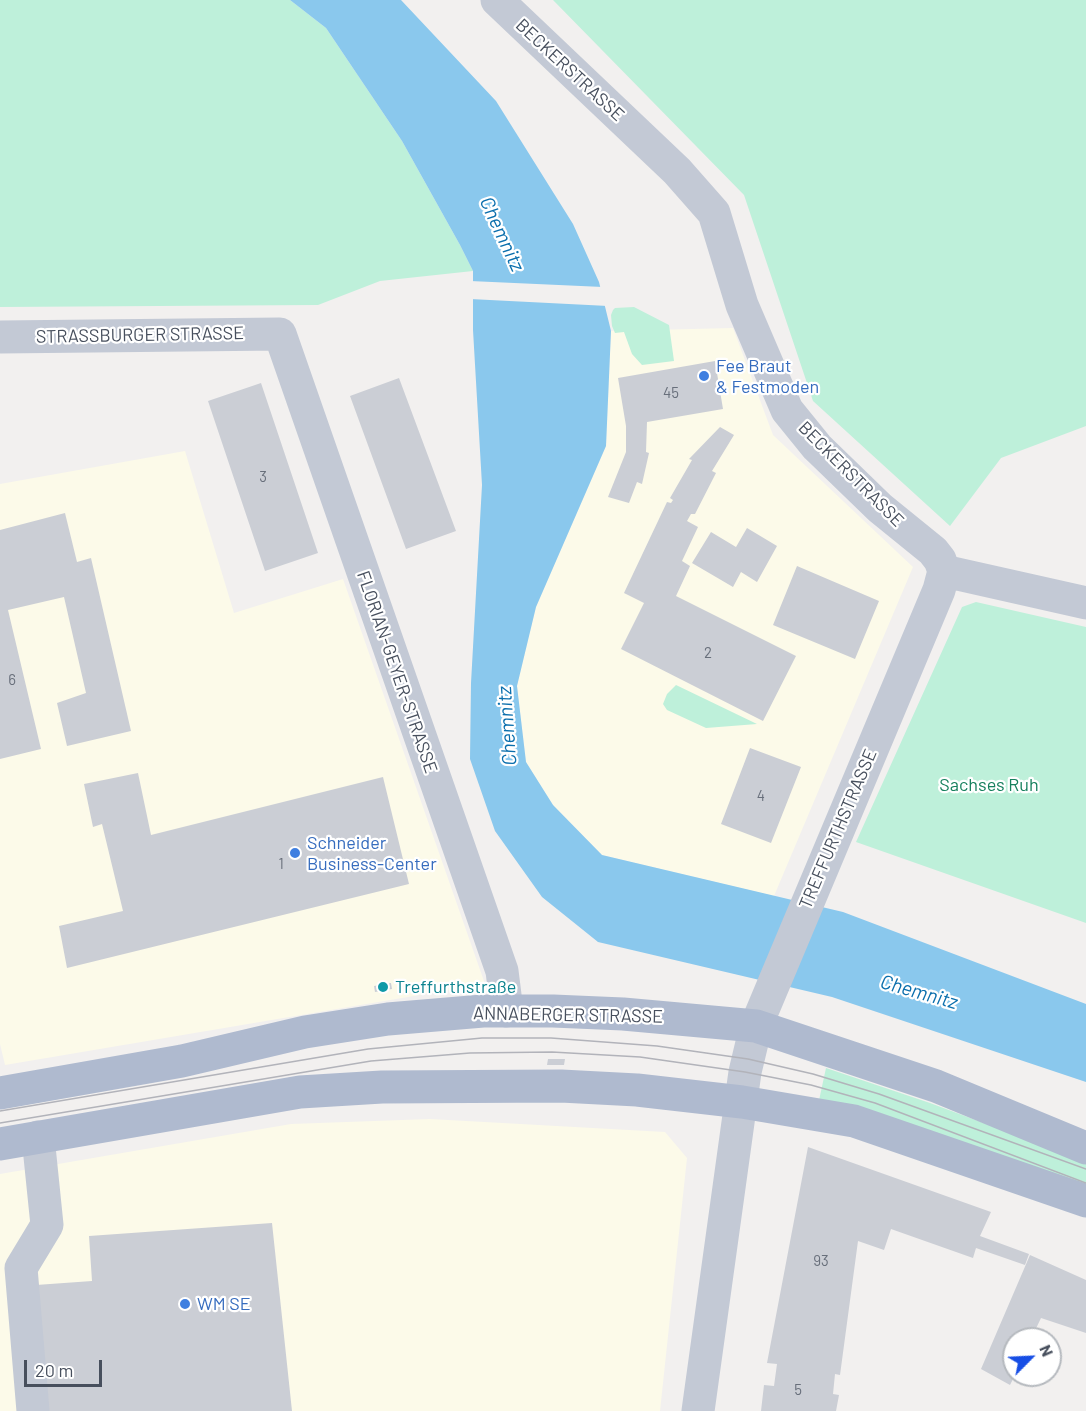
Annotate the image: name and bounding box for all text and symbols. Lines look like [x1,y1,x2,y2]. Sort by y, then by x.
street label: BECKERSTRASSE [511,14,629,126]
water label: Chemnitz [474,193,530,275]
street label: STRASSBURGER STRASSE [36,322,244,348]
place label: Fee Braut & Festmoden [716,355,819,398]
marker: Fee Braut & Festmoden [697,369,711,383]
house number: 45 [663,384,679,402]
street label: BECKERSTRASSE [794,417,908,531]
house number: 3 [259,468,267,486]
street label: FLORIAN-GEYER-STRASSE [352,568,442,776]
house number: 2 [704,644,712,662]
house number: 6 [8,671,16,689]
water label: Chemnitz [492,685,522,767]
street label: TREFFURTHSTRASSE [795,746,881,912]
park label: Sachses Ruh [939,774,1039,796]
house number: 4 [757,787,765,805]
place label: Schneider Business-Center [307,832,437,874]
marker: Schneider Business-Center [288,846,302,860]
house number: 1 [278,855,284,873]
water label: Chemnitz [877,969,961,1015]
place label: Treffurthstraße [395,976,516,998]
marker: Treffurthstraße [376,980,390,994]
street label: ANNABERGER STRASSE [473,1003,663,1027]
house number: 93 [813,1252,829,1270]
place label: WM SE [197,1293,251,1315]
marker: WM SE [178,1297,192,1311]
north arrow [1002,1327,1062,1387]
text: N [1036,1342,1058,1359]
scale bar [27,1348,105,1386]
text: 20 m [35,1359,73,1381]
house number: 5 [794,1381,802,1399]

